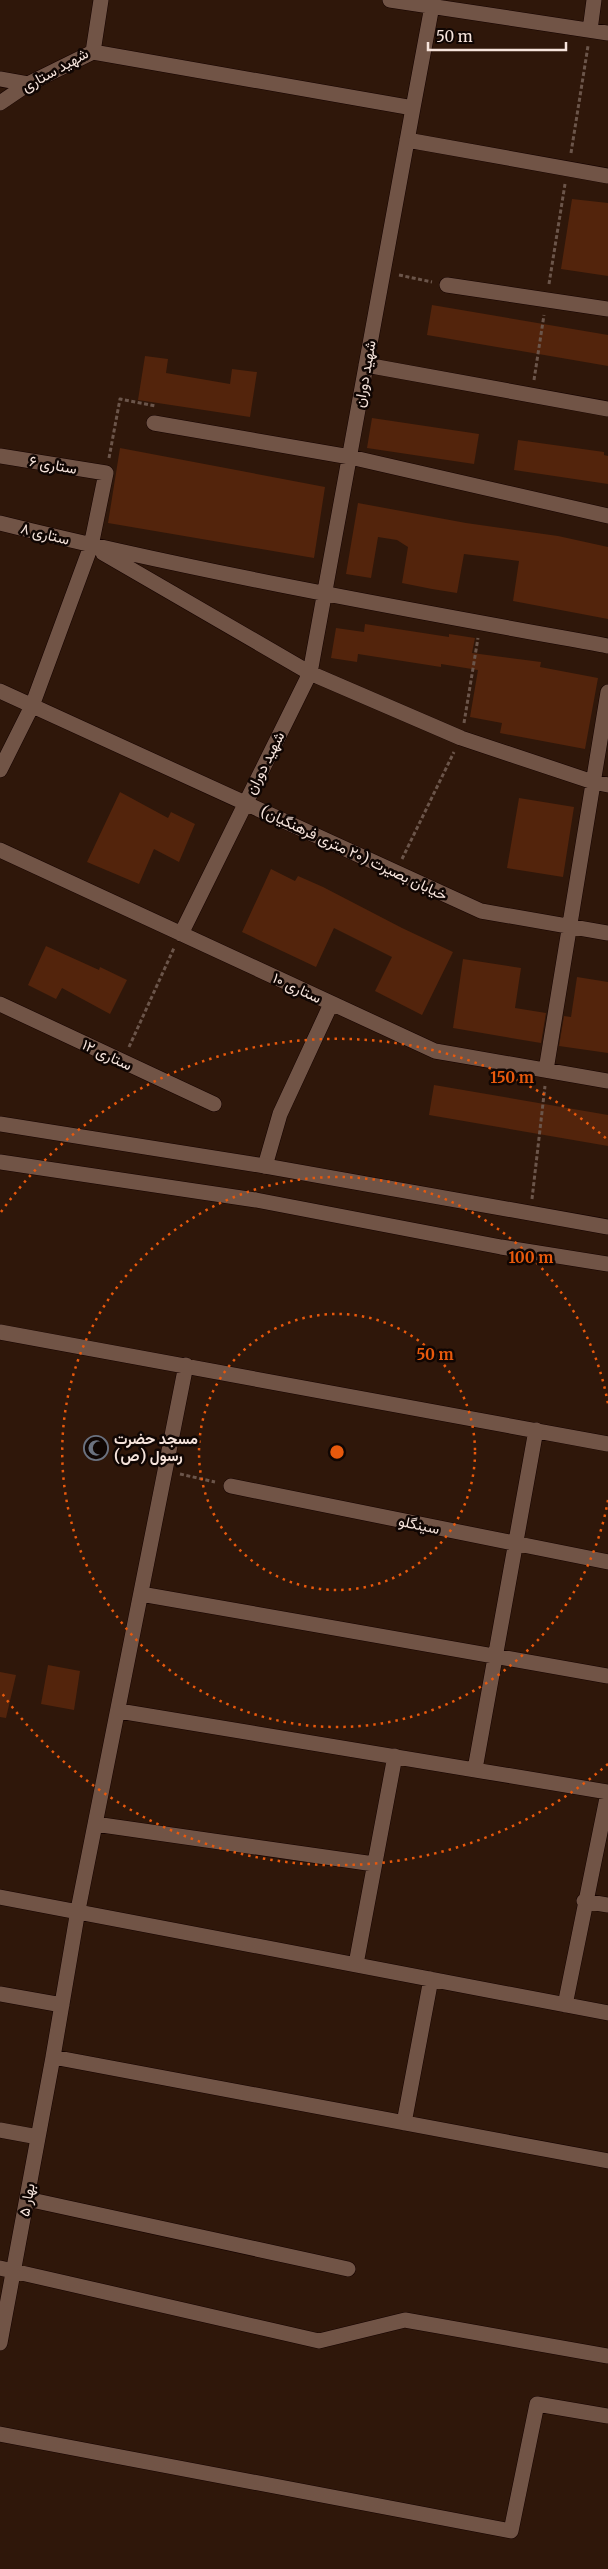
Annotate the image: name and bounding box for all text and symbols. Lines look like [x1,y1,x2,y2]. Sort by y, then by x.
scale bar [428,20,566,52]
text: 50 m [436,27,473,46]
street label: شهید ستاری [18,43,92,97]
street label: شهید دوران [349,339,380,409]
street label: ستاری ۶ [28,451,79,479]
street label: ستاری ۸ [19,518,72,550]
street label: شهید دوران [241,728,288,797]
street label: خیابان بصیرت (۲۰ متری فرهنگیان) [257,801,451,905]
street label: ستاری ۱۰ [269,968,325,1008]
street label: ستاری ۱۲ [79,1035,135,1075]
text: 150 m [490,1068,534,1087]
text: 100 m [509,1248,553,1267]
text: 50 m [416,1345,454,1364]
place label: مسجد حضرت رسول (ص) [114,1429,198,1465]
mosque icon: مسجد حضرت رسول (ص) [83,1435,109,1461]
centre of rings [328,1443,346,1461]
street label: سینگلو [397,1511,442,1538]
street label: بهار ۵ [14,2182,39,2218]

